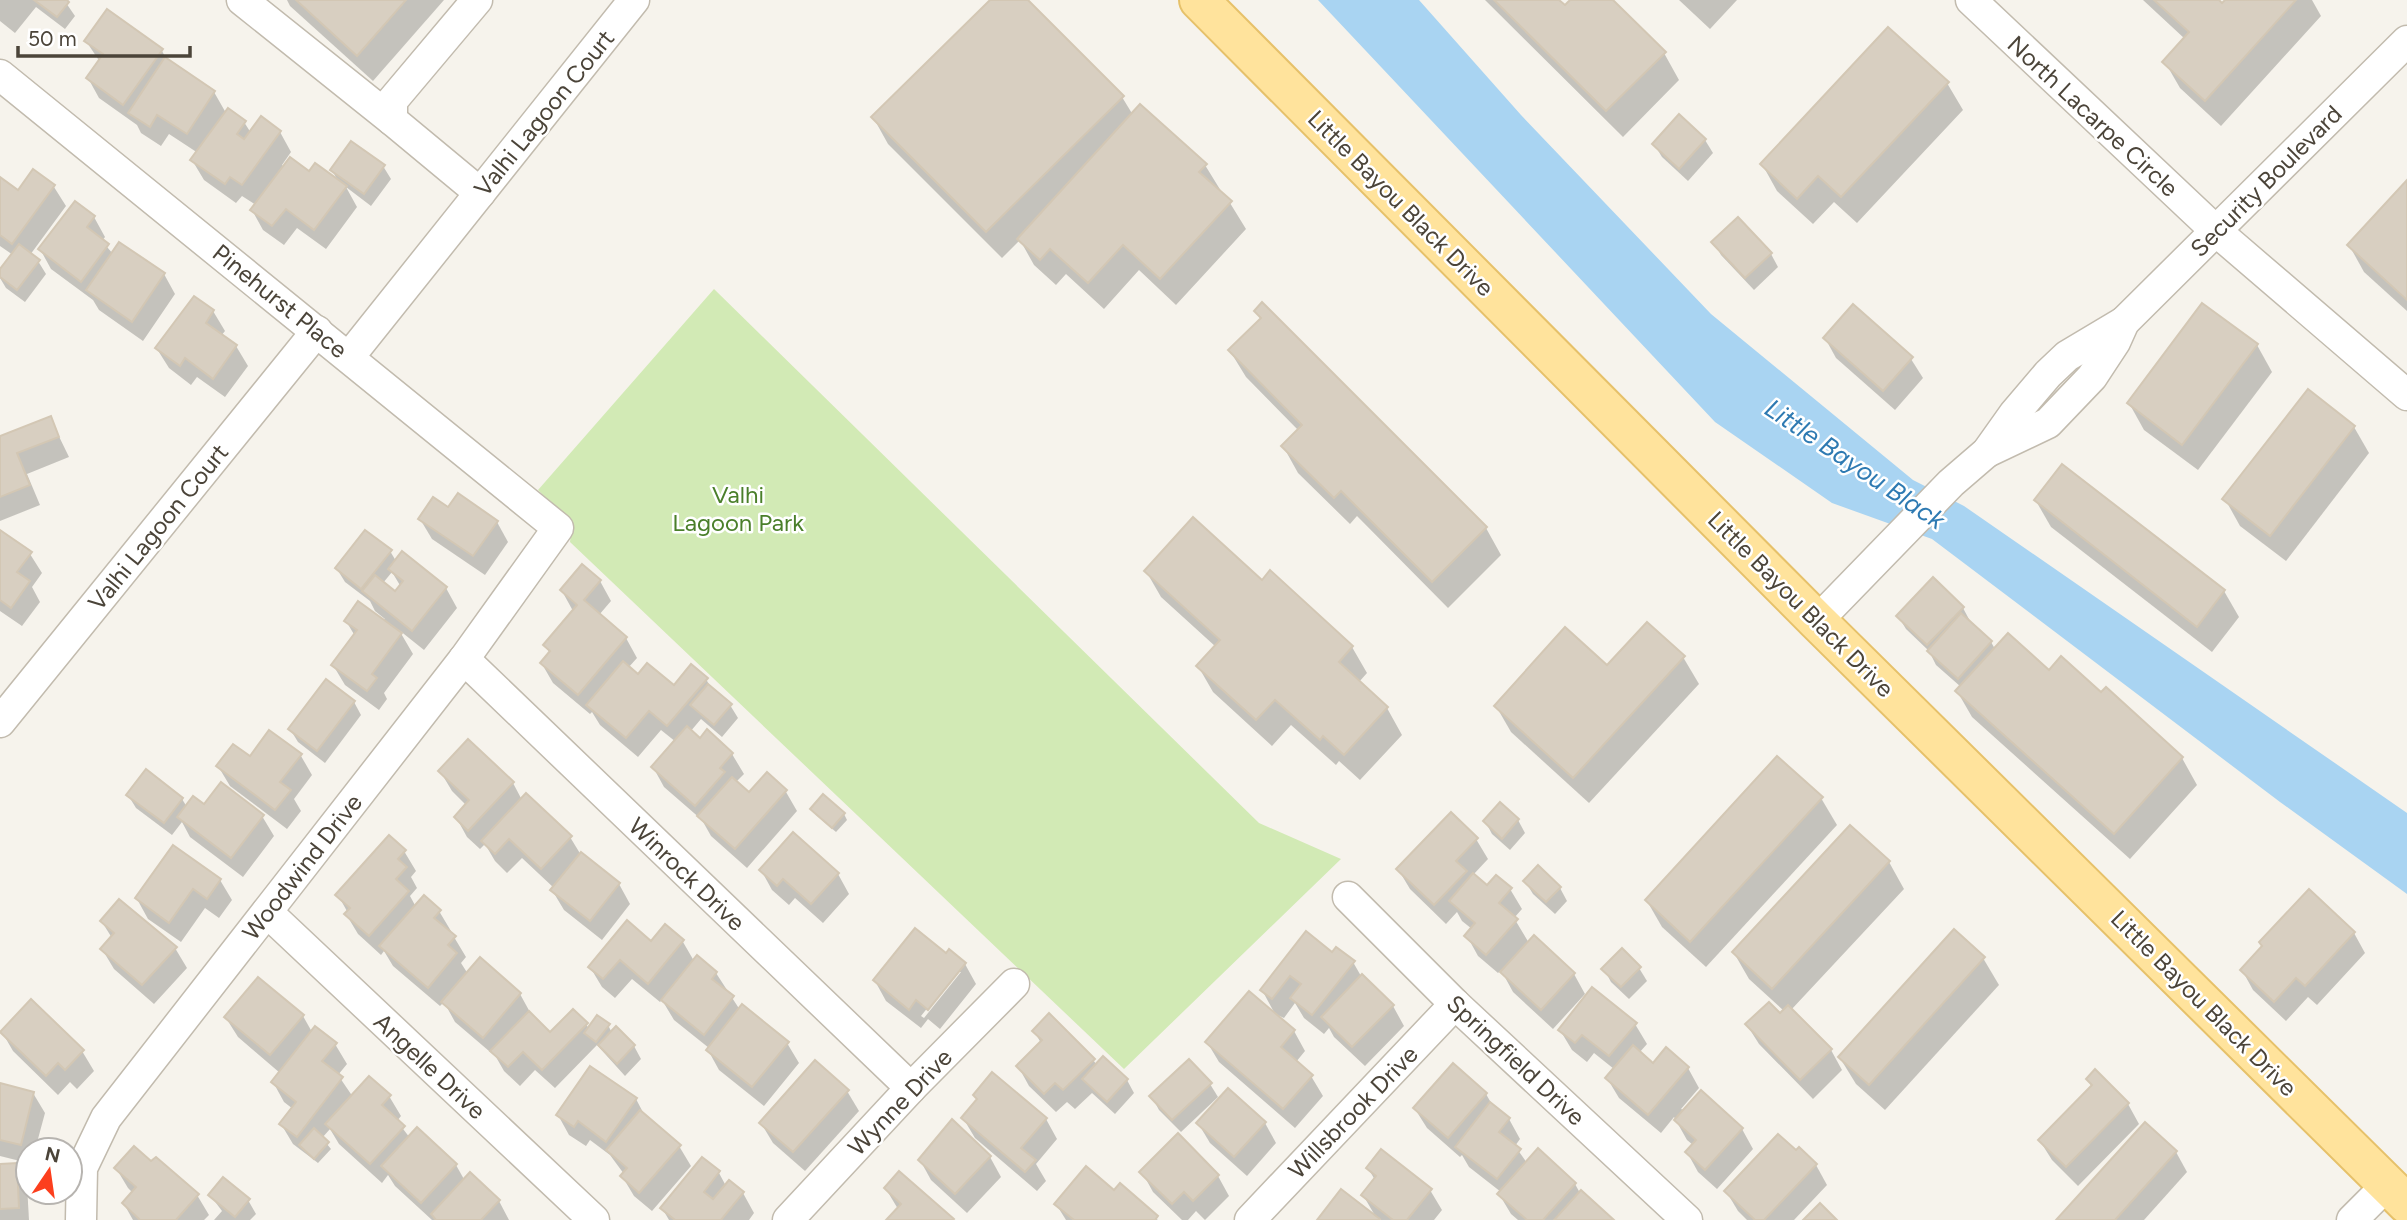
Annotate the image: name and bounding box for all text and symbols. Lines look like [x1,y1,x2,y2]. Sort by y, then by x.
scale bar [18,14,189,58]
street label: Valhi Lagoon Court [468,24,620,202]
text: 50 m [28,26,77,51]
street label: North Lacarpe Circle [2002,29,2184,203]
street label: Security Boulevard [2184,99,2348,263]
street label: Little Bayou Black Drive [1302,104,1500,302]
street label: Pinehurst Place [207,238,353,364]
water label: Little Bayou Black [1759,392,1952,537]
street label: Valhi Lagoon Court [82,438,234,616]
park label: Valhi Lagoon Park [672,480,804,537]
street label: Little Bayou Black Drive [1702,505,1900,703]
street label: Woodwind Drive [236,788,368,946]
street label: Winrock Drive [623,811,751,937]
street label: Little Bayou Black Drive [2105,904,2303,1102]
street label: Springfield Drive [1441,989,1591,1131]
street label: Angelle Drive [368,1007,492,1125]
street label: Willsbrook Drive [1282,1040,1424,1184]
street label: Wynne Drive [842,1043,958,1161]
north arrow [14,1136,84,1206]
text: N [43,1142,62,1168]

